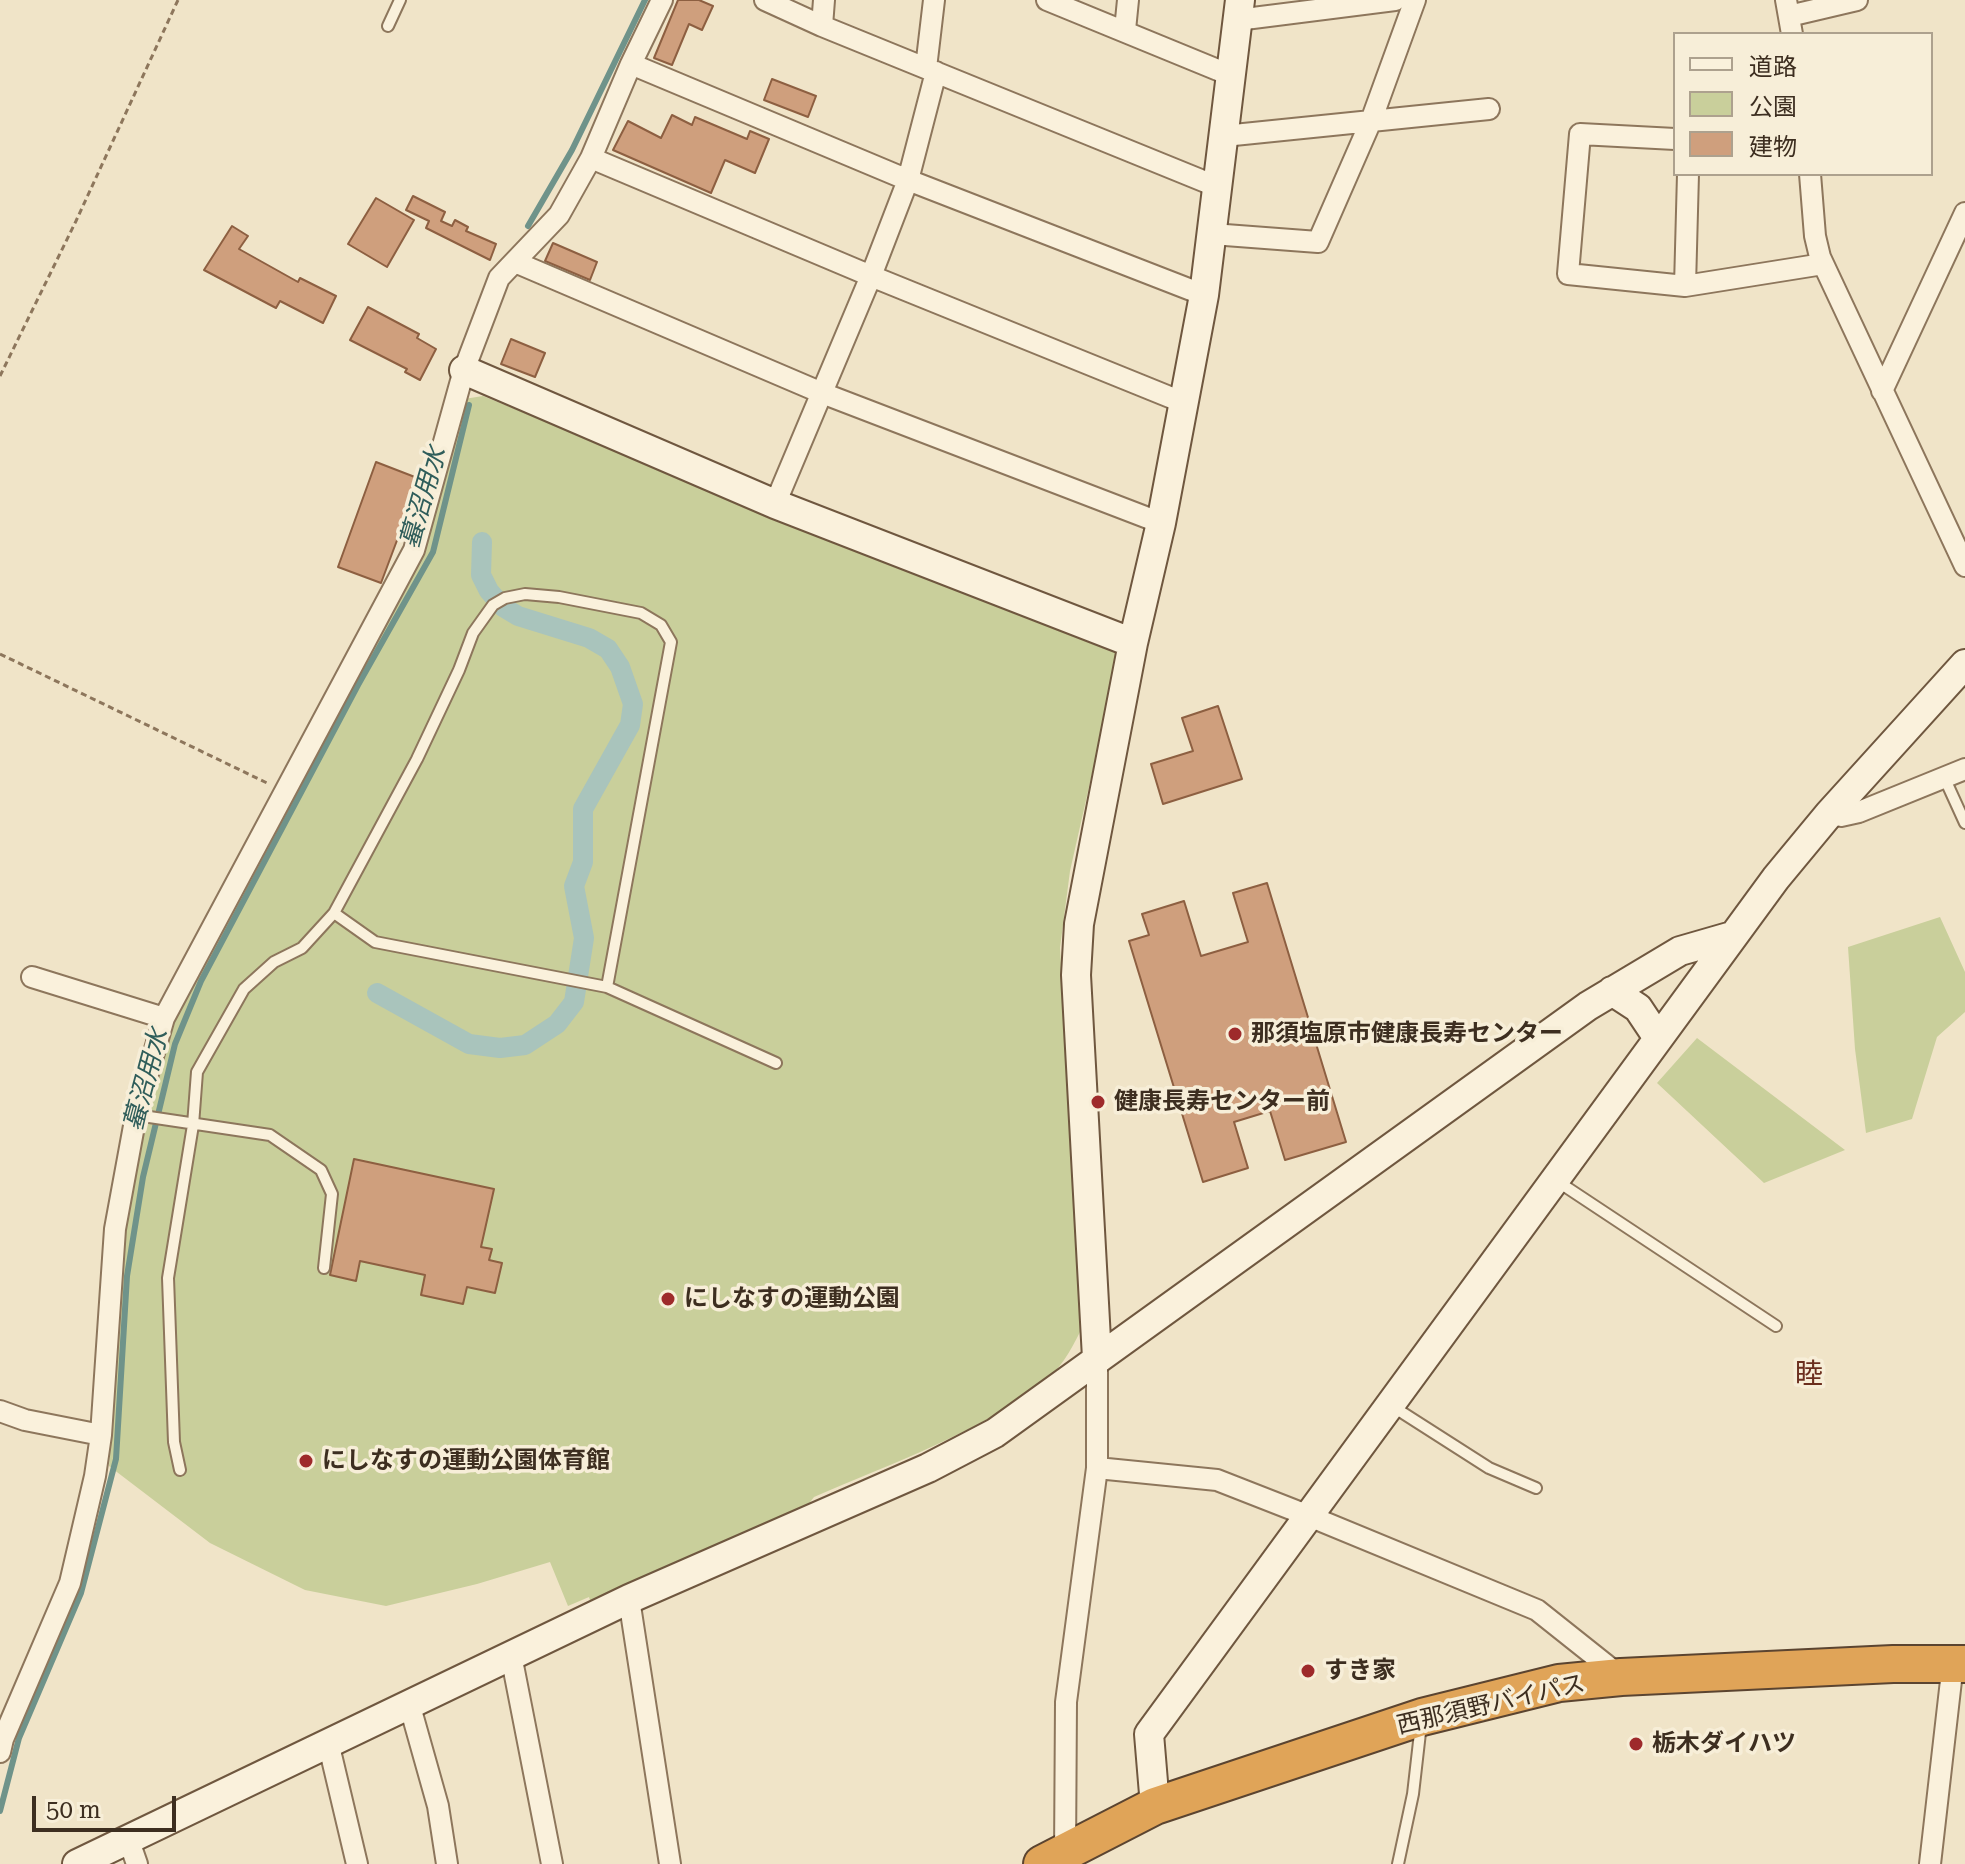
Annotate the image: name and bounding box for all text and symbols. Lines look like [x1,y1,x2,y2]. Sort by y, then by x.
legend [1673,32,1933,176]
text: 道路 [1749,53,1797,81]
text: 公園 [1749,93,1797,121]
text: 建物 [1749,133,1797,161]
water label: 蟇沼用水 [395,444,453,552]
place label: 那須塩原市健康長寿センター [1251,1020,1563,1048]
marker: 那須塩原市健康長寿センター [1226,1025,1244,1043]
water label: 蟇沼用水 [118,1026,176,1134]
place label: 健康長寿センター前 [1114,1088,1330,1116]
marker: 健康長寿センター前 [1089,1093,1107,1111]
place label: にしなすの運動公園 [684,1285,900,1313]
marker: にしなすの運動公園 [659,1290,677,1308]
district label: 睦 [1795,1358,1823,1392]
place label: にしなすの運動公園体育館 [322,1447,610,1475]
marker: にしなすの運動公園体育館 [297,1452,315,1470]
place label: すき家 [1324,1657,1396,1685]
marker: すき家 [1299,1662,1317,1680]
street label: 西那須野バイパス [1394,1669,1588,1741]
place label: 栃木ダイハツ [1652,1730,1796,1758]
marker: 栃木ダイハツ [1627,1735,1645,1753]
scale bar [36,1780,180,1830]
text: 50 m [46,1796,101,1824]

